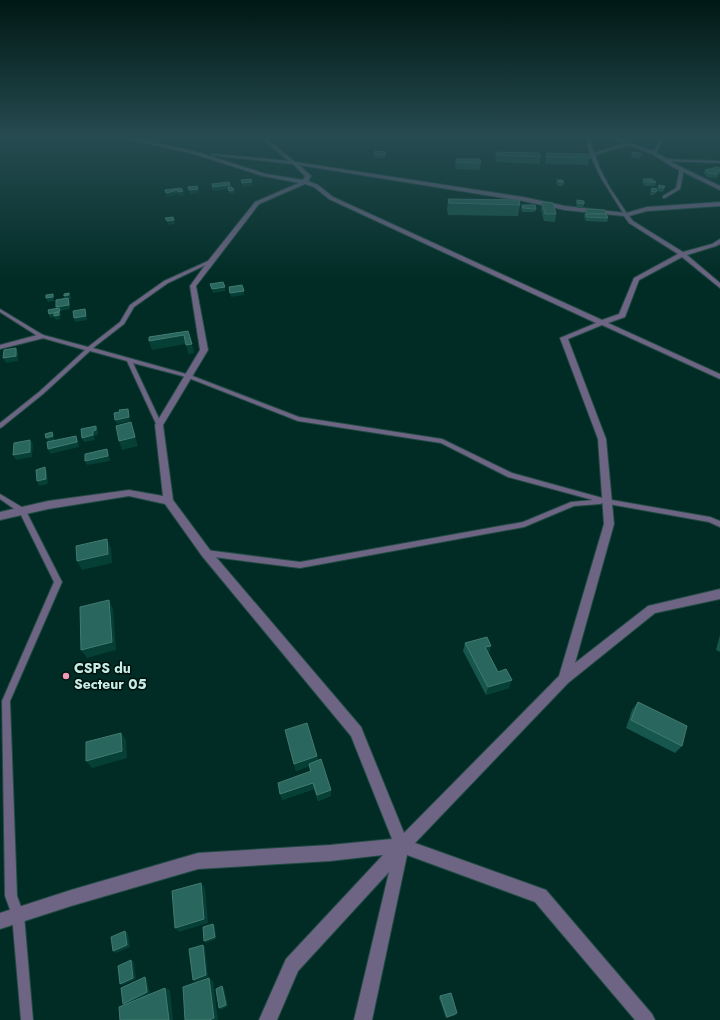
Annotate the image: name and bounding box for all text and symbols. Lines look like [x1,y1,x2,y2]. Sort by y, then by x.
place label: CSPS du Secteur 05 [74,658,146,694]
marker: CSPS du Secteur 05 [61,671,71,681]

